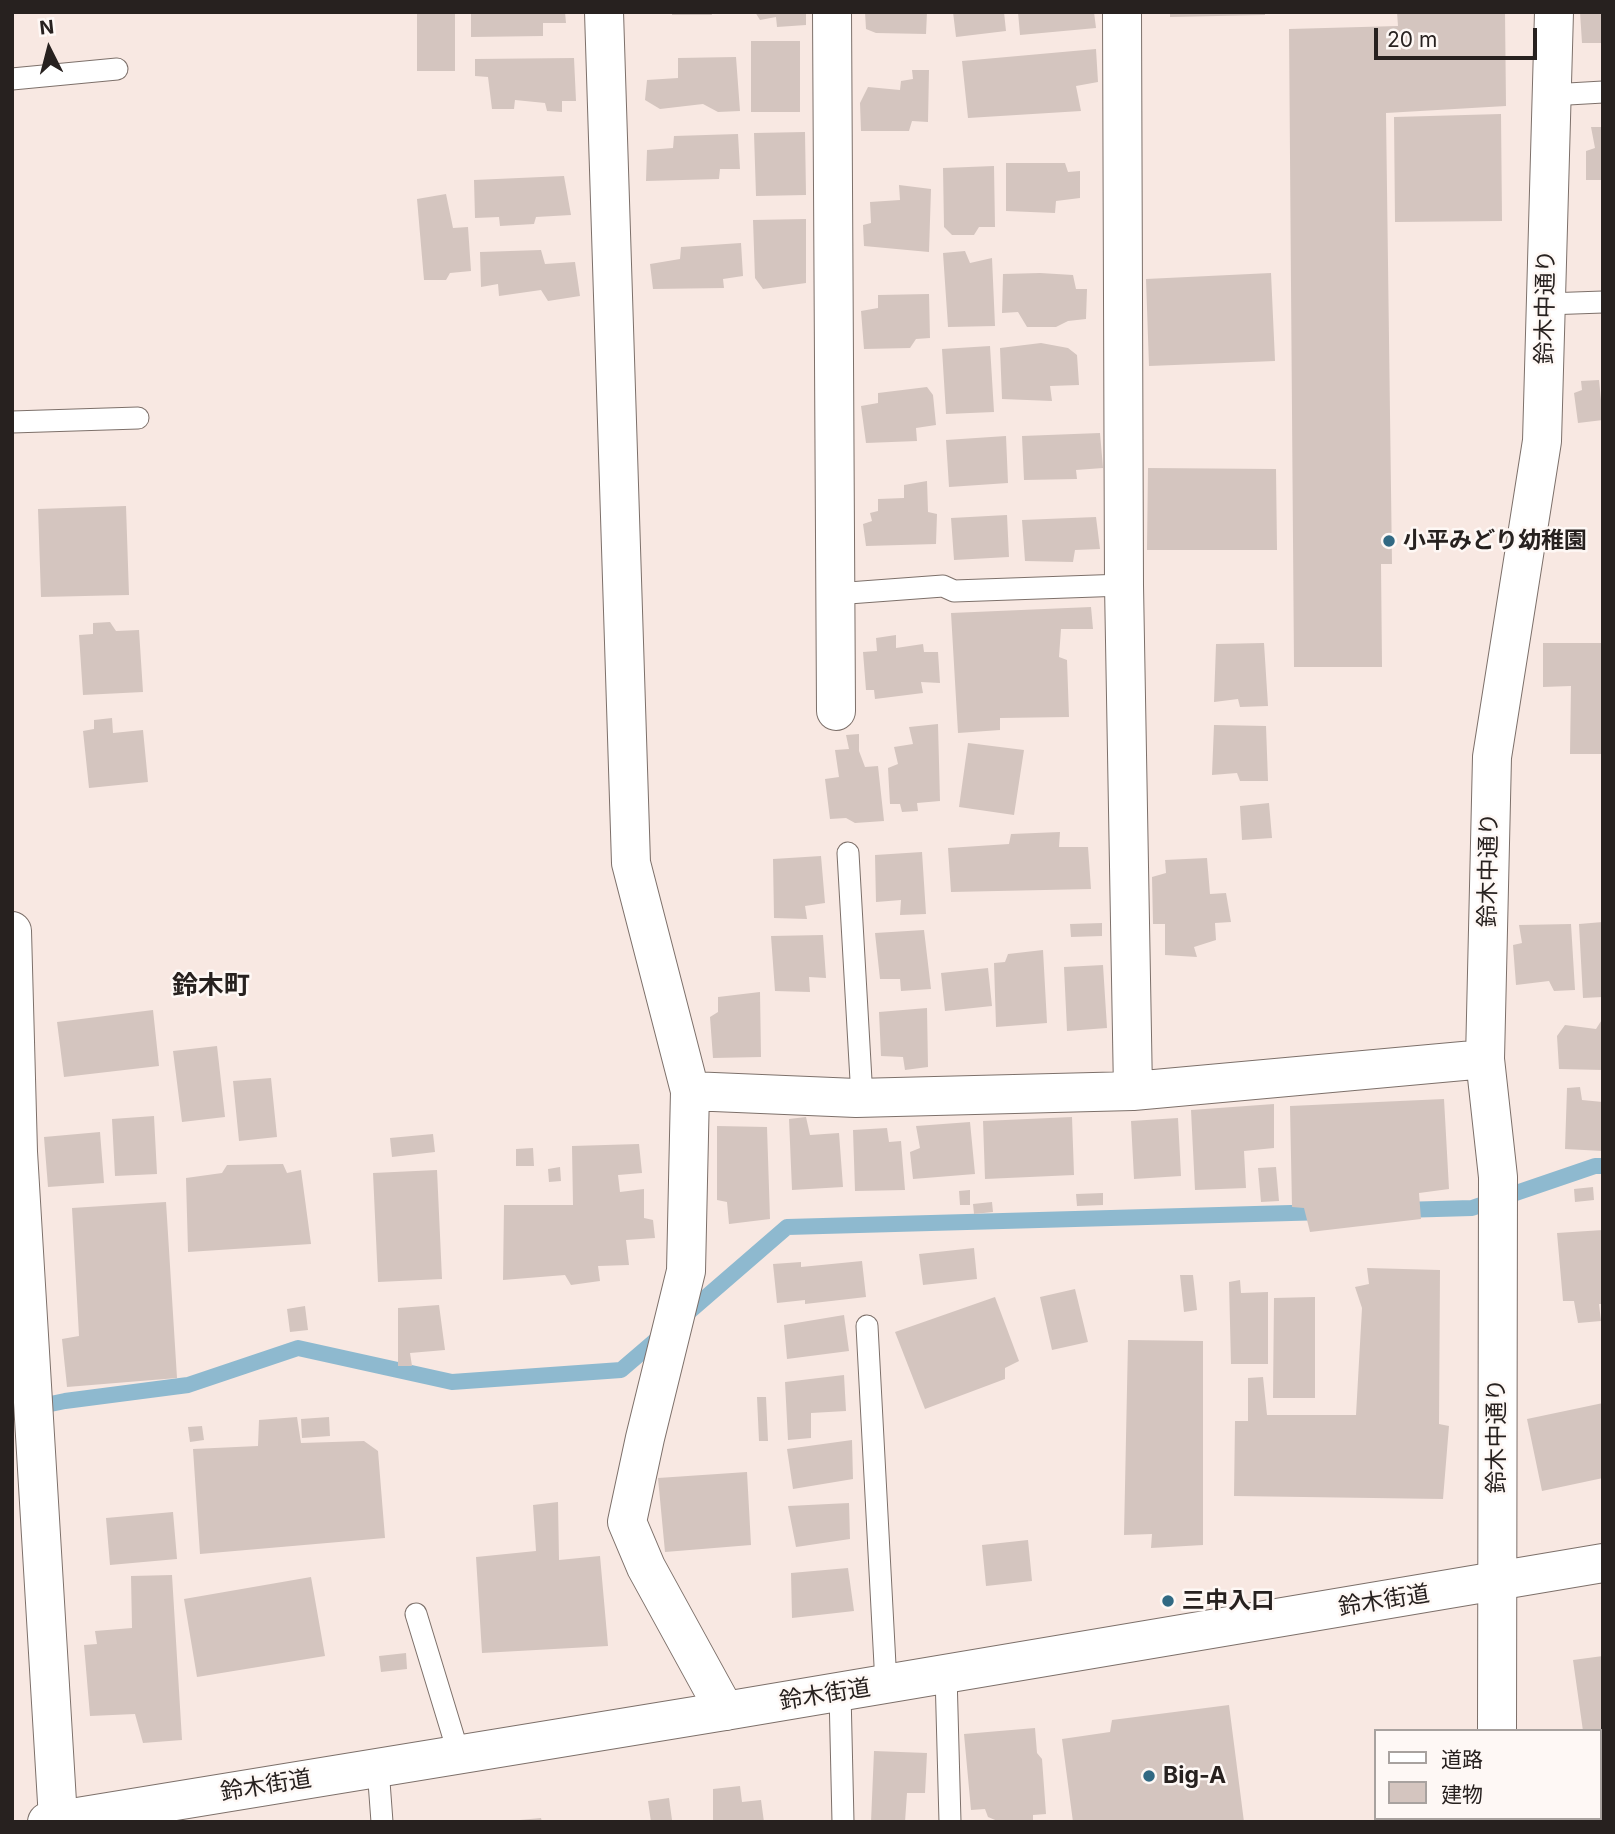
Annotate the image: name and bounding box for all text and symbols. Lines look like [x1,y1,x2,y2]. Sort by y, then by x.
north arrow [14,14,84,84]
scale bar [1377,14,1540,58]
text: N [38,15,55,40]
text: 20 m [1387,27,1437,52]
street label: 鈴木中通り [1531,249,1561,365]
place label: 小平みどり幼稚園 [1403,527,1587,555]
marker: 小平みどり幼稚園 [1381,533,1397,549]
street label: 鈴木中通り [1474,812,1504,928]
district label: 鈴木町 [172,970,250,1002]
street label: 鈴木中通り [1483,1379,1511,1493]
street label: 鈴木街道 [1336,1580,1432,1622]
place label: 三中入口 [1182,1587,1274,1615]
marker: 三中入口 [1160,1593,1176,1609]
street label: 鈴木街道 [777,1674,873,1716]
legend [1374,1729,1601,1820]
text: 道路 [1441,1747,1483,1772]
place label: Big-A [1163,1762,1226,1790]
street label: 鈴木街道 [218,1765,314,1807]
marker: Big-A [1141,1768,1157,1784]
text: 建物 [1441,1782,1483,1807]

